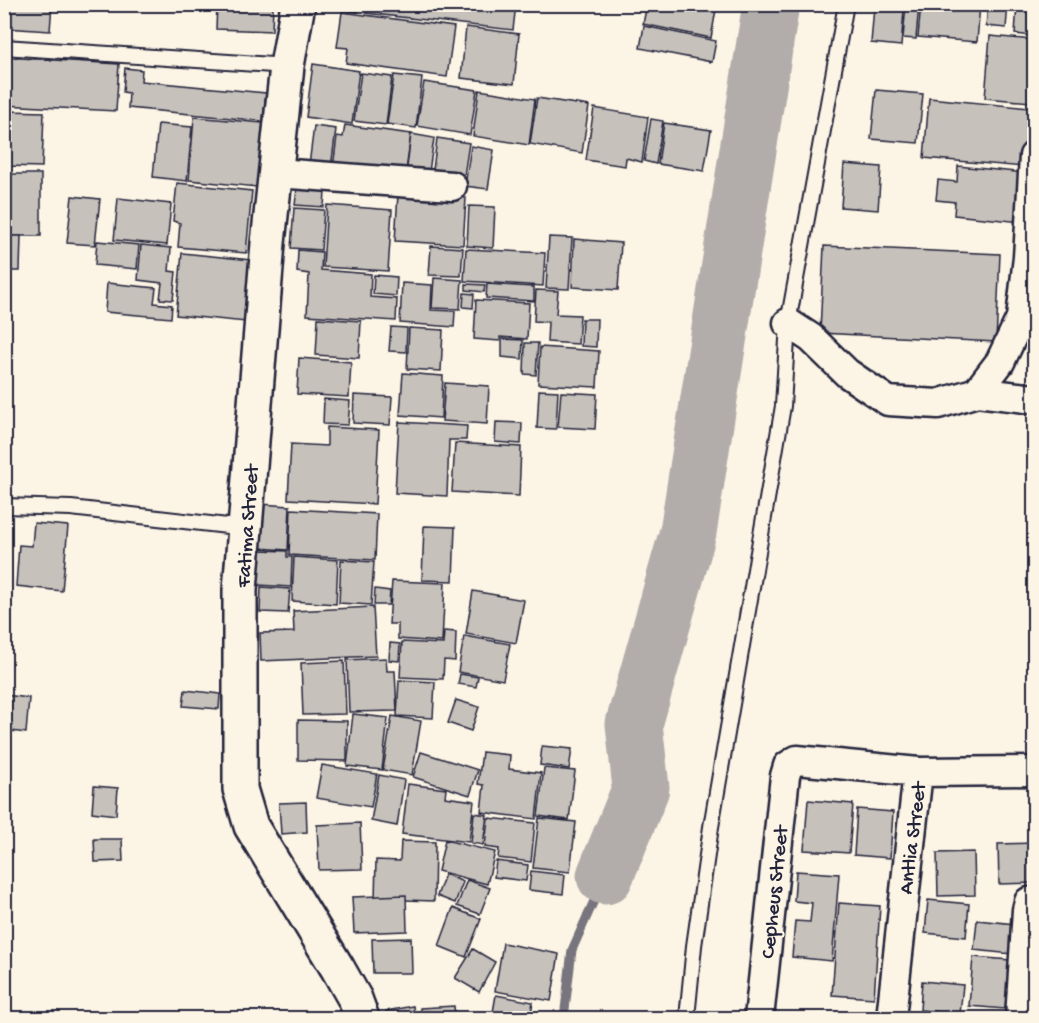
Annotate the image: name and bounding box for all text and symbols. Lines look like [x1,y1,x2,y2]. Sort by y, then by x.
street label: Fatima Street [233,462,266,590]
street label: Antlia Street [895,779,934,896]
street label: Cepheus Street [757,822,796,960]

